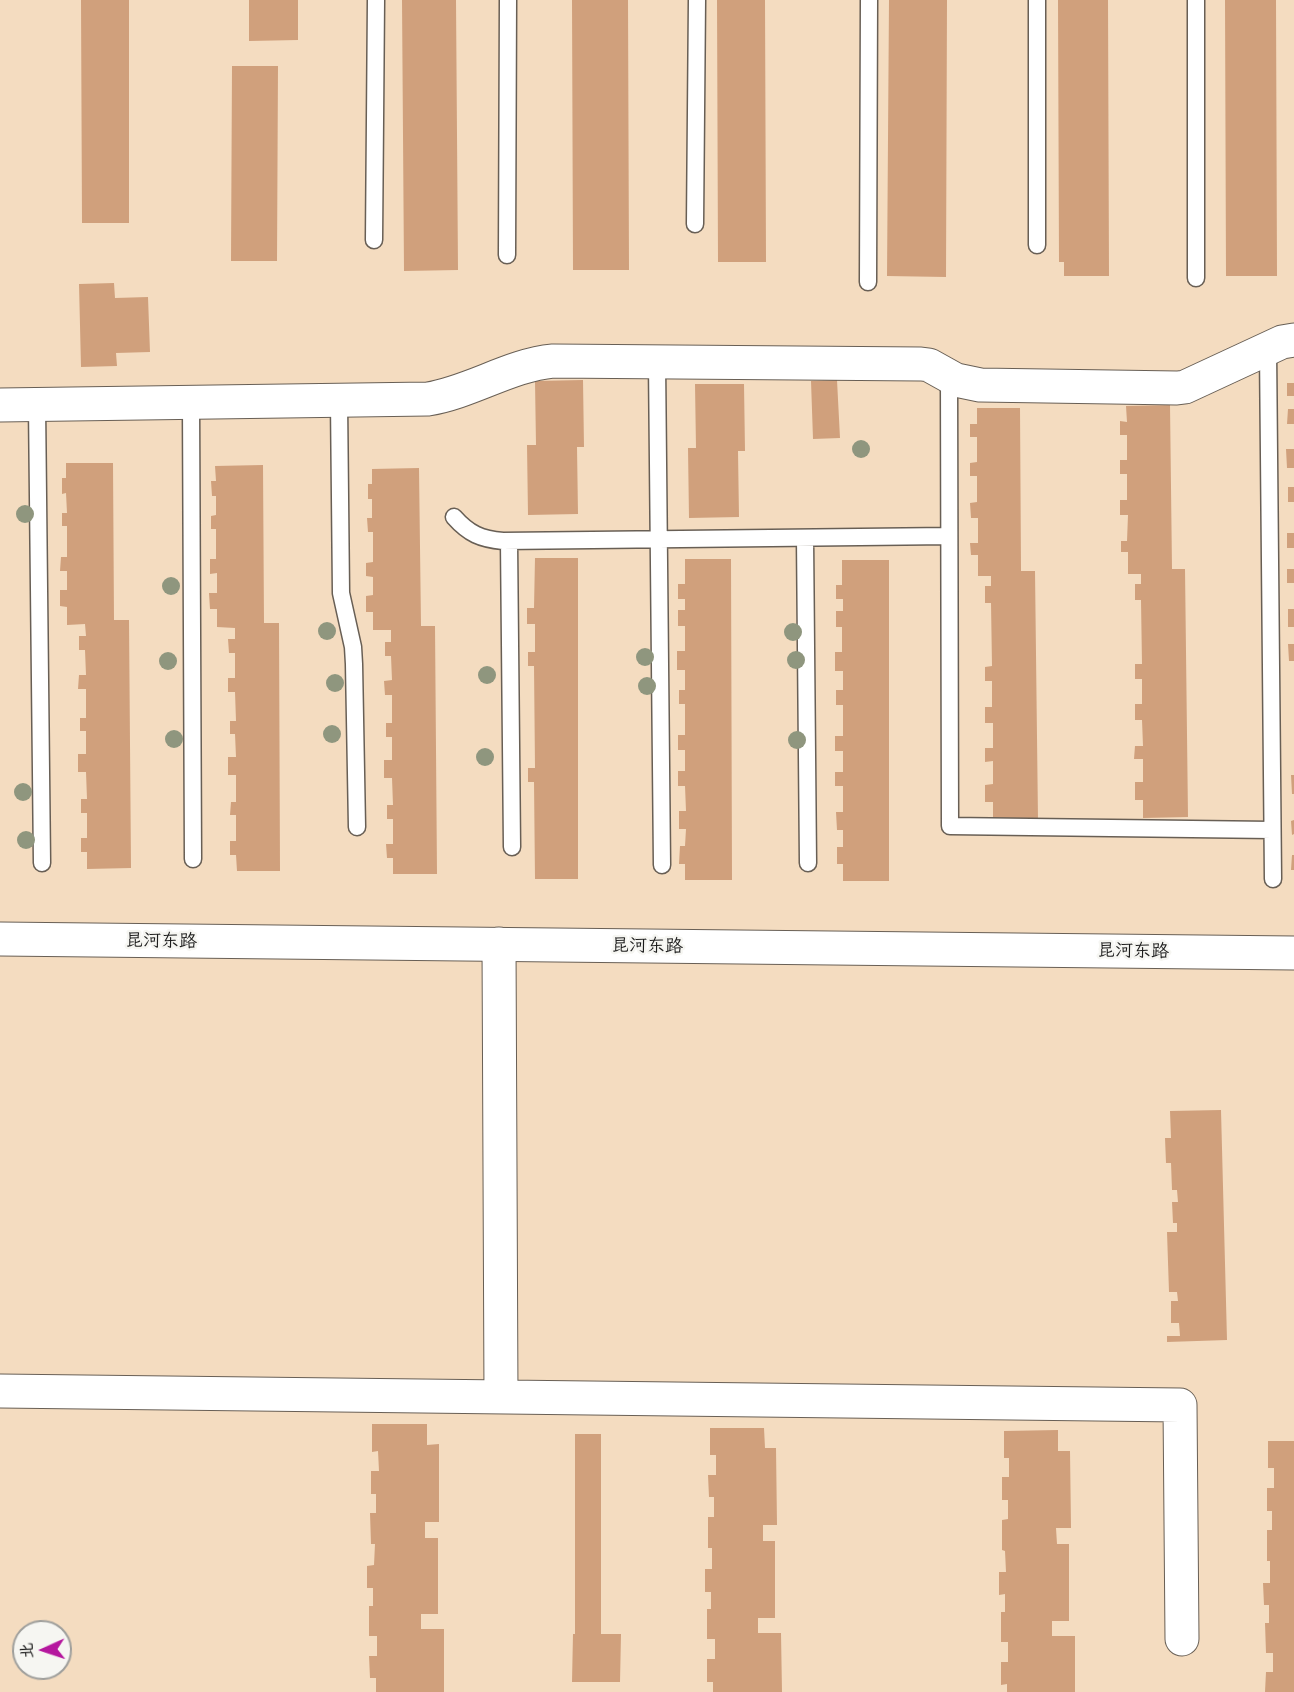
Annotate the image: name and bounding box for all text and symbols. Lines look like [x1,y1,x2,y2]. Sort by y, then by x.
street label: 昆河东路 [125,930,197,952]
street label: 昆河东路 [611,935,683,957]
street label: 昆河东路 [1097,940,1169,962]
north arrow [12,1620,72,1680]
text: 北 [16,1642,36,1659]

